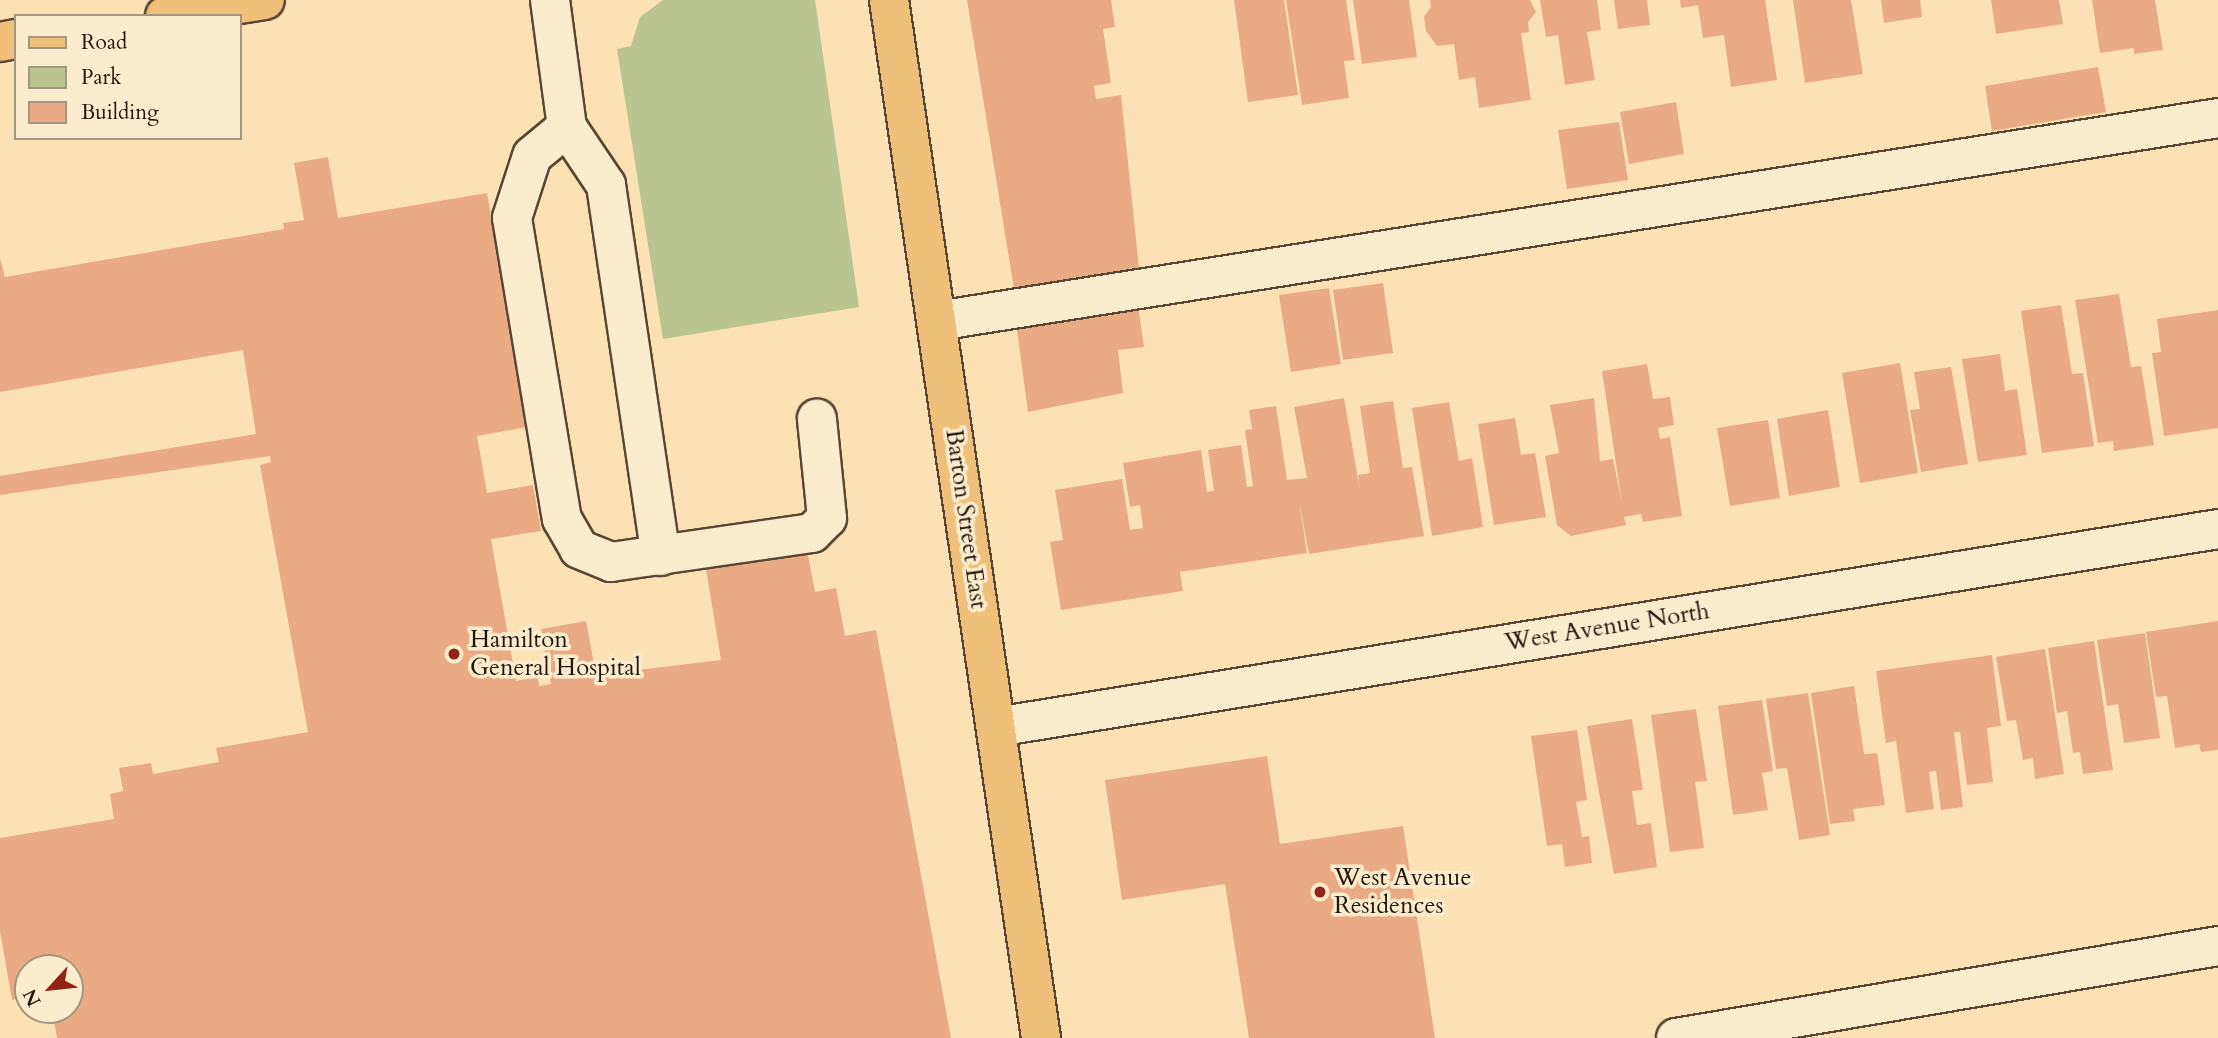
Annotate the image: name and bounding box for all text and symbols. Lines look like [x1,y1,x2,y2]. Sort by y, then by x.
legend [14,14,242,140]
text: Road [81,28,127,57]
text: Park [81,63,121,92]
text: Building [81,98,159,127]
street label: Barton Street East [939,427,993,611]
street label: West Avenue North [1503,597,1711,657]
place label: Hamilton General Hospital [470,626,641,682]
marker: Hamilton General Hospital [444,644,464,664]
place label: West Avenue Residences [1334,864,1471,920]
marker: West Avenue Residences [1312,884,1328,900]
north arrow [14,954,84,1024]
text: N [17,984,47,1011]

